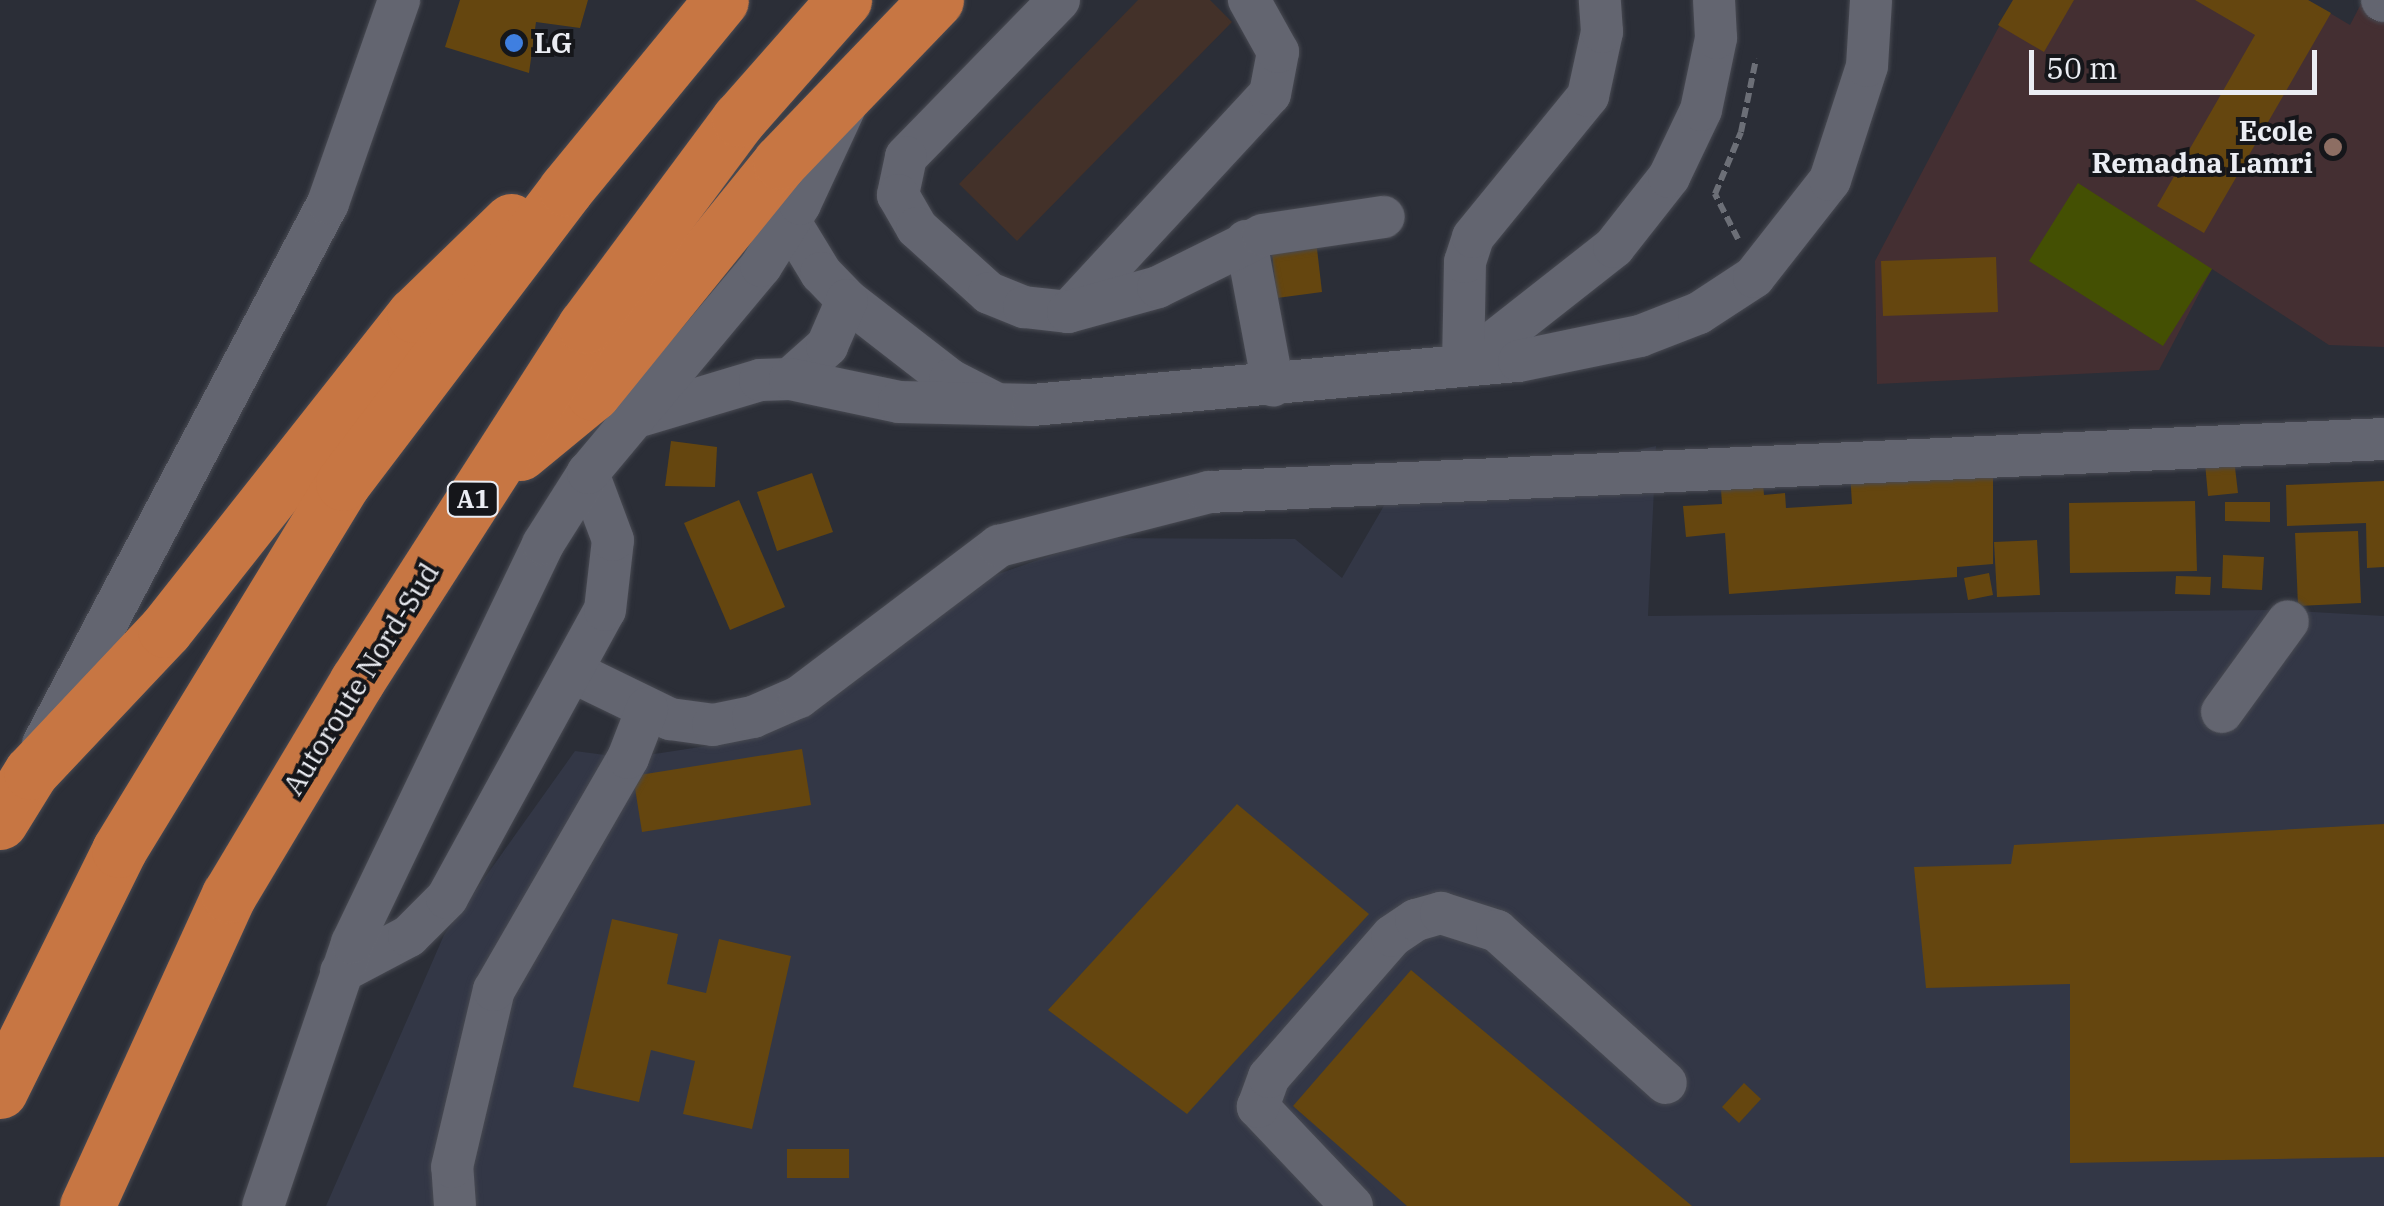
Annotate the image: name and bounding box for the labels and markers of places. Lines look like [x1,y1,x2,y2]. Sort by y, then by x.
place label: LG [534,26,572,60]
marker: LG [503,32,525,54]
place label: Ecole Remadna Lamri [2091,114,2313,180]
marker: Ecole Remadna Lamri [2322,136,2344,158]

